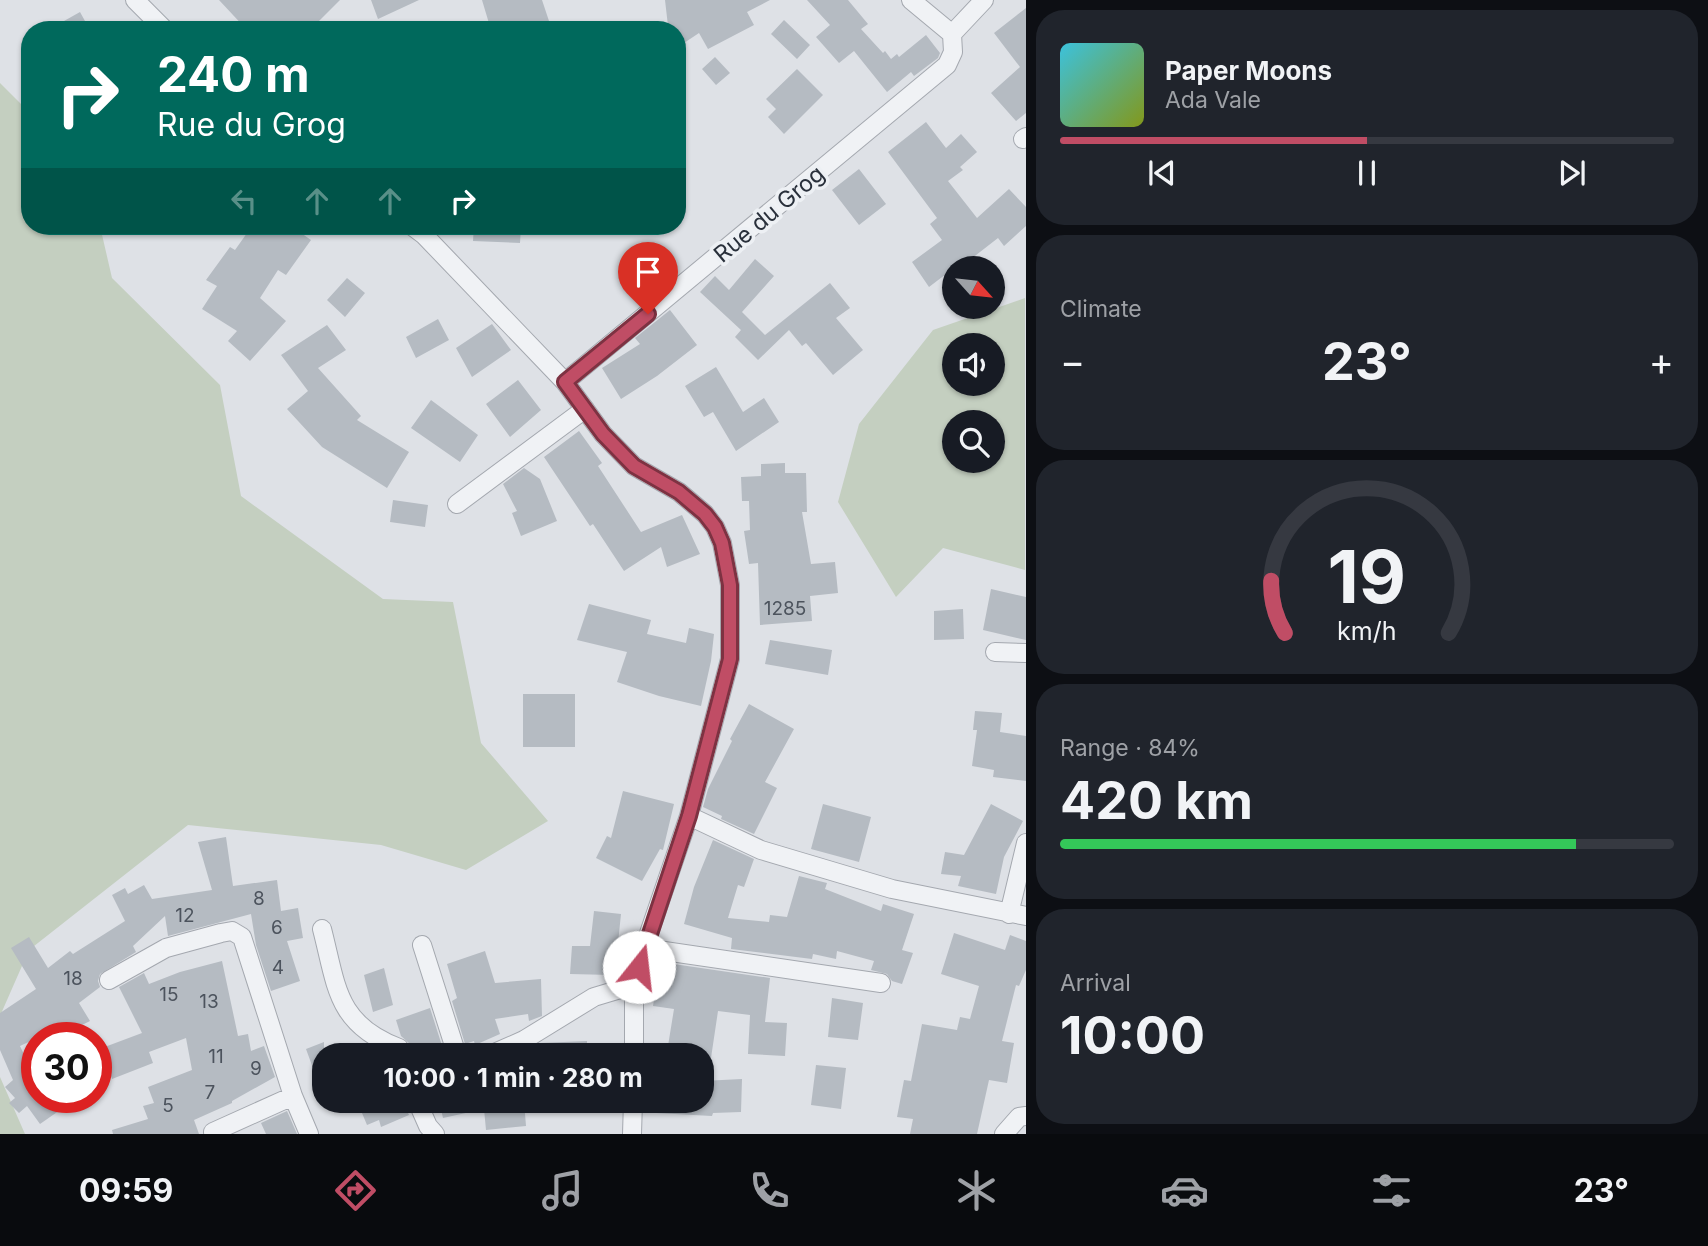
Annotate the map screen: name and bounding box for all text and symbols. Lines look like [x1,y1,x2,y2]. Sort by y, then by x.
text: 240 m [157,45,310,104]
icon: right [42,49,133,140]
text: Paper Moons [1165,55,1332,86]
text: Ada Vale [1165,86,1261,114]
text: Rue du Grog [157,105,346,144]
icon: previous [1143,154,1181,192]
icon: pause [1348,154,1386,192]
icon: next [1553,154,1591,192]
street label: Rue du Grog [708,160,830,268]
icon: left [225,182,263,220]
icon: ahead [298,182,336,220]
icon: ahead [371,182,409,220]
icon: right [444,182,482,220]
pin [618,242,678,314]
icon: arrive [629,253,667,291]
north arrow [942,256,1004,318]
map controls [942,256,1005,473]
text: Climate [1060,295,1142,323]
text: 23° [1322,330,1412,393]
button: sound [942,333,1005,396]
text: − [1060,338,1085,384]
text: + [1649,338,1674,384]
button: search [942,410,1005,473]
text: 19 [1328,532,1406,621]
house number: 1285 [764,597,806,620]
text: km/h [1337,616,1397,646]
text: Range · 84% [1060,734,1200,762]
text: 420 km [1060,769,1253,832]
house number: 8 [253,887,265,910]
house number: 12 [175,904,195,927]
house number: 6 [271,916,283,939]
position arrow [602,930,676,1004]
house number: 4 [272,956,284,979]
house number: 18 [63,967,83,990]
text: Arrival [1060,969,1131,997]
house number: 15 [159,983,179,1006]
house number: 13 [199,990,219,1013]
text: 10:00 [1060,1004,1205,1067]
speed limit sign: 30 [21,1022,112,1113]
house number: 11 [208,1045,224,1068]
house number: 9 [250,1057,262,1080]
text: 10:00 · 1 min · 280 m [383,1062,643,1093]
house number: 7 [205,1081,215,1104]
house number: 5 [162,1094,174,1117]
icon: directions [331,1166,380,1215]
icon: music [538,1166,587,1215]
icon: phone [745,1166,794,1215]
icon: climate [952,1166,1001,1215]
icon: car [1160,1166,1209,1215]
icon: filters [1367,1166,1416,1215]
text: 09:59 [79,1171,173,1210]
text: 23° [1574,1171,1629,1210]

